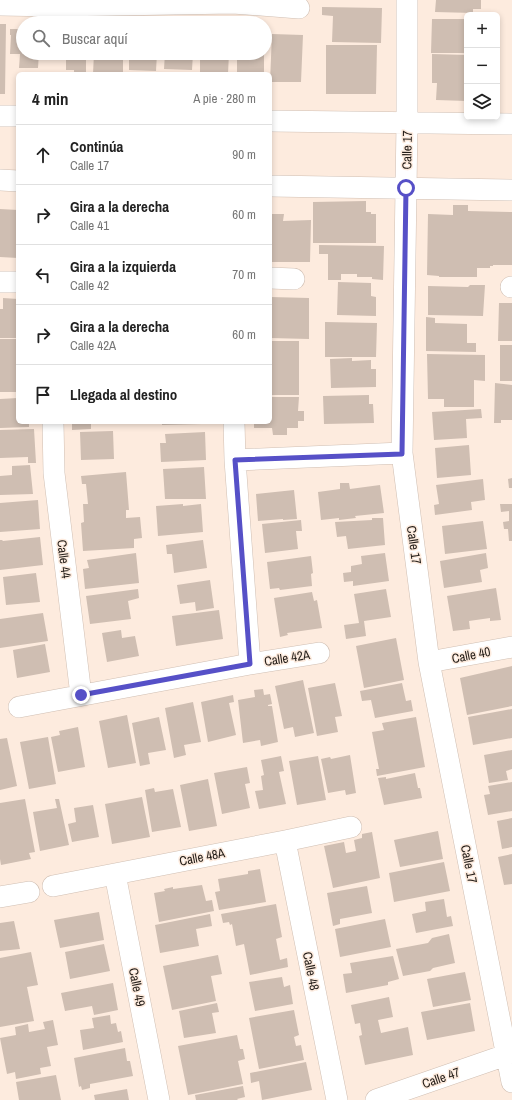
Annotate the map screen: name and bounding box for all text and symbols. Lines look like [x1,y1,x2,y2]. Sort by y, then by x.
map controls [464,12,500,120]
button: + [464,12,500,48]
search box [16,16,272,60]
icon: search [30,27,52,49]
text: Buscar aquí [62,28,128,49]
button: − [464,48,500,84]
button: layers [464,84,500,120]
text: 4 min [32,87,68,110]
text: A pie · 280 m [193,90,256,107]
street label: Calle 17 [398,130,416,170]
text: Continúa [70,136,123,157]
icon: ahead [32,144,54,166]
text: 90 m [232,146,256,163]
text: Calle 17 [70,157,109,174]
route start [397,179,415,197]
text: Gira a la derecha [70,196,169,217]
icon: right [32,204,54,226]
text: 60 m [232,206,256,223]
text: Calle 41 [70,217,109,234]
text: Gira a la izquierda [70,256,176,277]
icon: left [32,264,54,286]
text: 70 m [232,266,256,283]
text: Calle 42 [70,277,109,294]
text: Gira a la derecha [70,316,169,337]
icon: right [32,324,54,346]
text: 60 m [232,326,256,343]
text: Calle 42A [70,337,116,354]
icon: arrive [32,384,54,406]
text: Llegada al destino [70,384,177,405]
street label: Calle 17 [403,524,425,566]
street label: Calle 44 [53,539,75,580]
street label: Calle 40 [450,643,492,667]
street label: Calle 42A [263,646,312,670]
route end [72,686,90,704]
street label: Calle 17 [457,843,481,885]
street label: Calle 48A [178,844,227,870]
street label: Calle 48 [299,950,323,992]
street label: Calle 49 [125,966,149,1008]
street label: Calle 47 [420,1064,462,1092]

